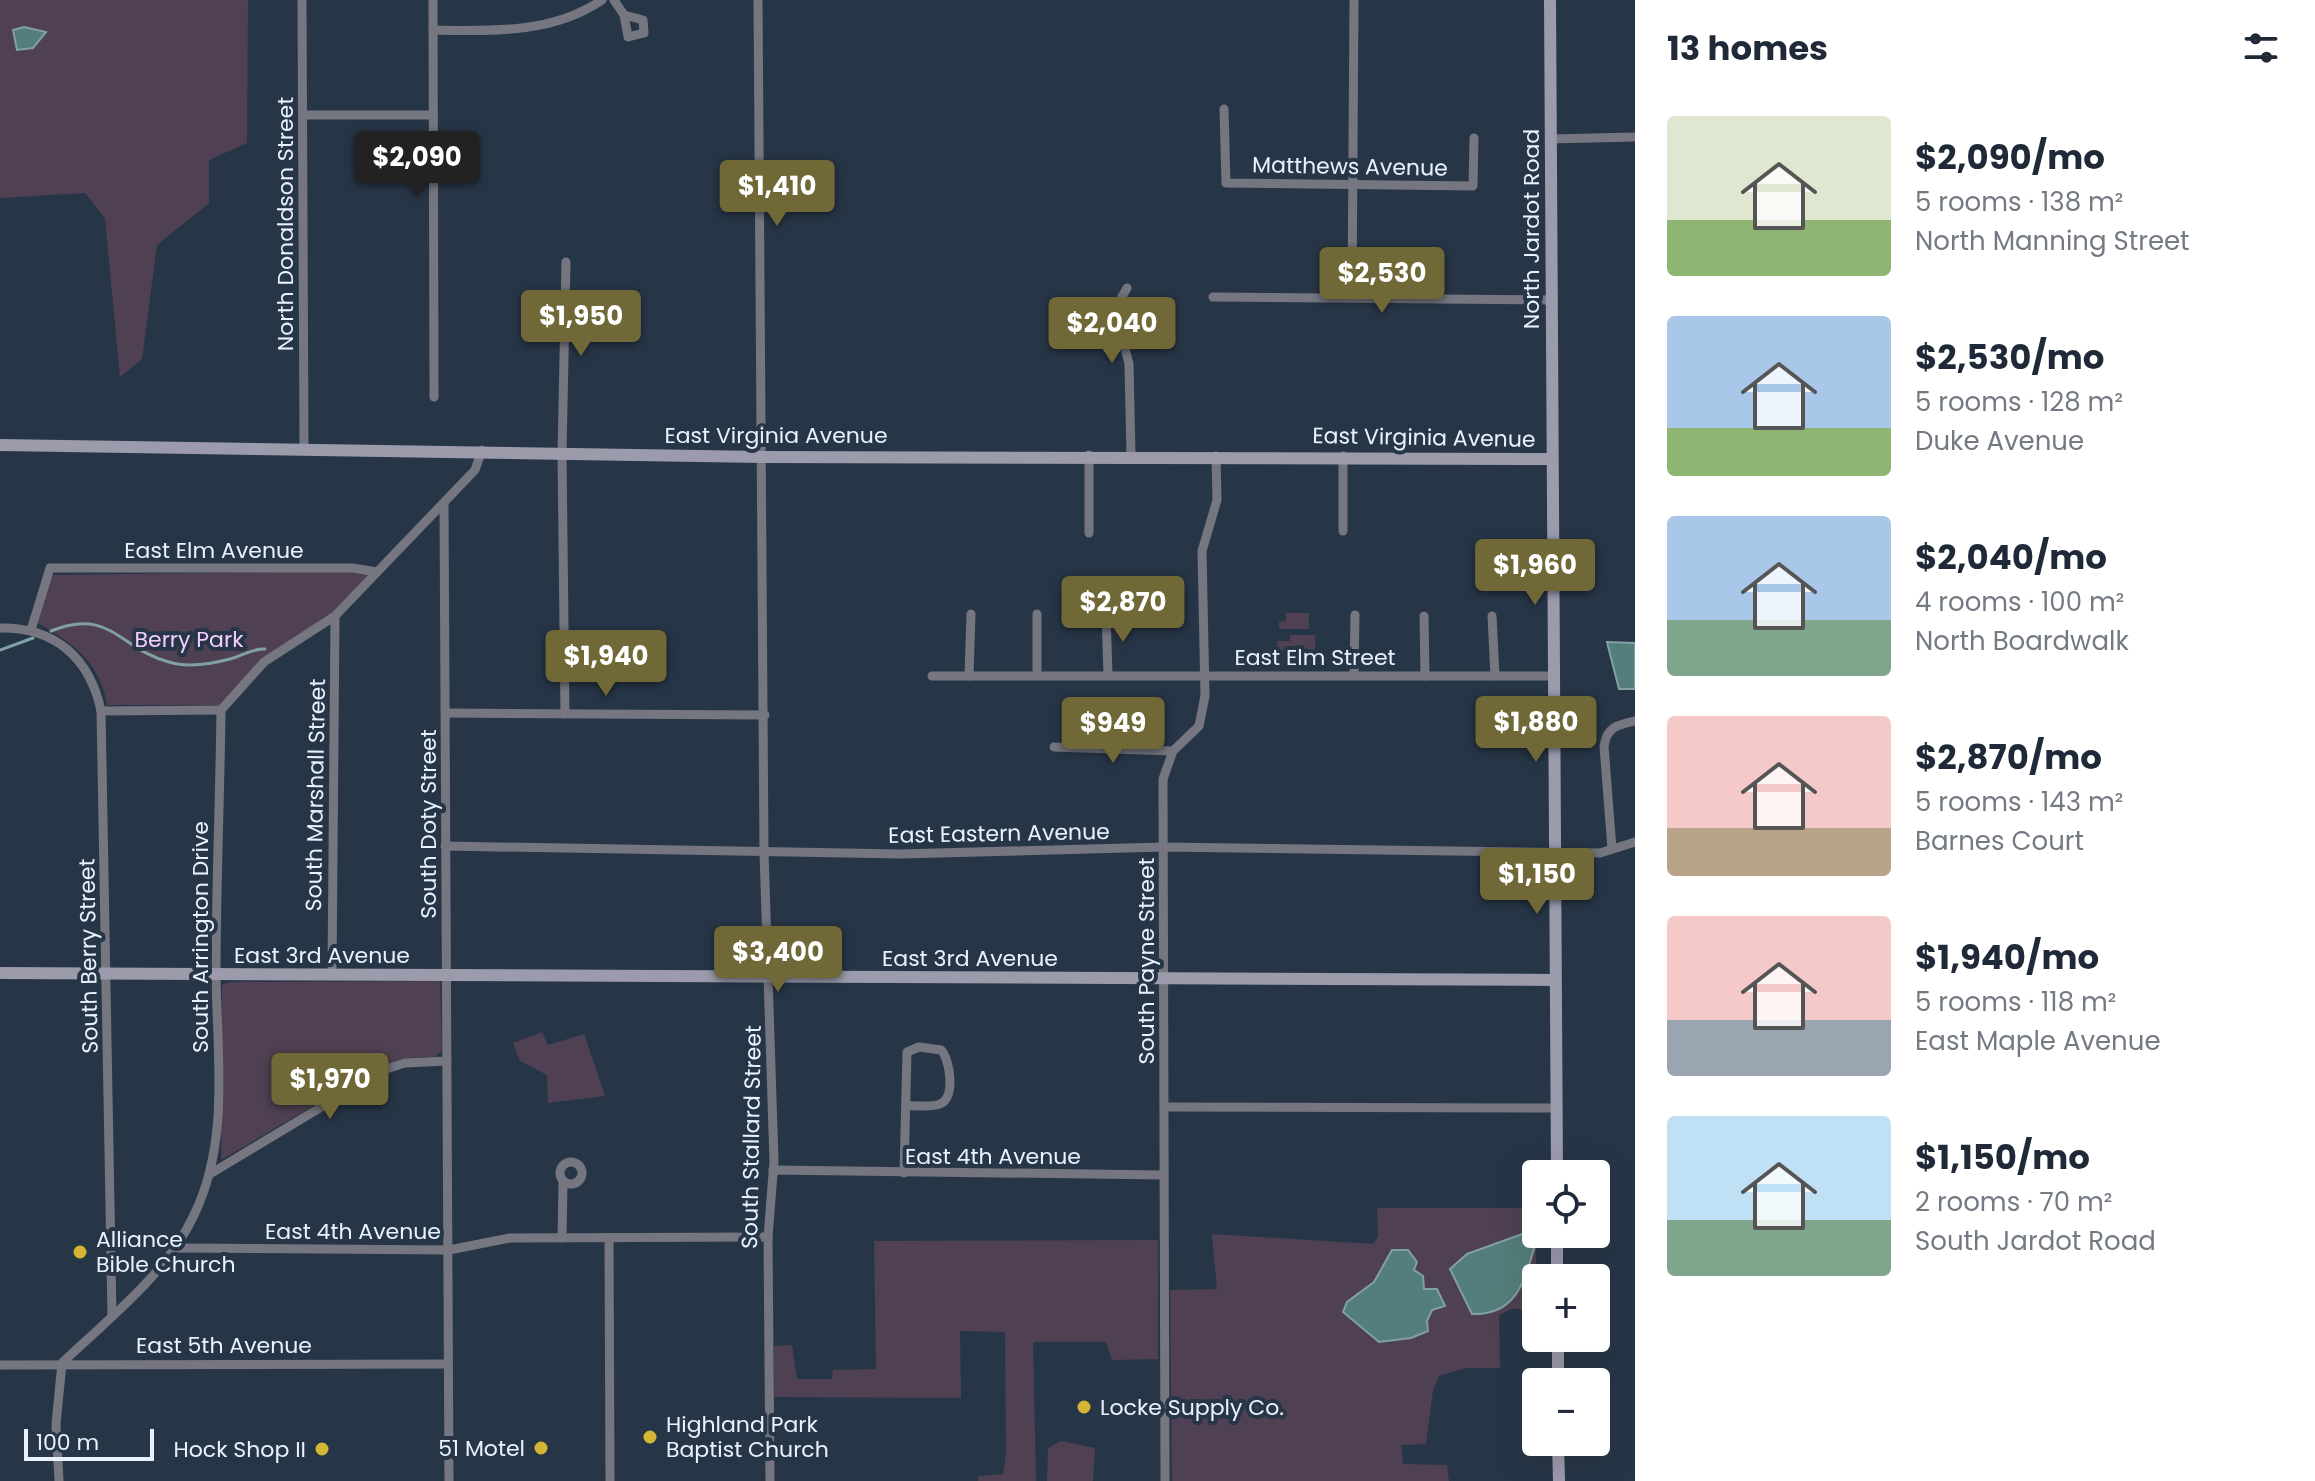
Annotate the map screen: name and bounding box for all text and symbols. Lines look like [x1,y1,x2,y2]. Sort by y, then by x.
text: 13 homes [1667,24,1828,72]
icon: filters [2239,26,2283,70]
street label: North Donaldson Street [270,97,301,351]
street label: North Jardot Road [1516,129,1547,329]
pin: $2,090 [352,131,482,199]
text: $2,090/mo [1915,133,2105,181]
text: $2,090 [372,139,462,175]
icon: home [1731,148,1827,244]
street label: Matthews Avenue [1252,149,1448,184]
pin: $1,410 [712,160,842,228]
text: $1,410 [738,168,816,204]
text: 5 rooms · 138 m² [1915,184,2123,220]
text: North Manning Street [1915,223,2190,259]
pin: $2,530 [1317,247,1447,315]
text: $2,530 [1338,255,1427,291]
pin: $1,950 [516,290,646,358]
pin: $2,040 [1047,297,1177,365]
text: $1,950 [539,298,623,334]
text: $2,040 [1067,305,1157,341]
text: $2,530/mo [1915,333,2104,381]
icon: home [1731,348,1827,444]
text: 5 rooms · 128 m² [1915,384,2123,420]
street label: East Virginia Avenue [664,420,888,451]
street label: East Virginia Avenue [1312,420,1536,455]
text: Duke Avenue [1915,423,2084,459]
text: $2,040/mo [1915,533,2107,581]
street label: East Elm Avenue [124,535,304,566]
pin: $1,960 [1470,539,1600,607]
text: $1,960 [1493,547,1577,583]
icon: home [1731,548,1827,644]
pin: $2,870 [1058,576,1188,644]
text: $2,870 [1079,584,1167,620]
text: 4 rooms · 100 m² [1915,584,2124,620]
text: North Boardwalk [1915,623,2129,659]
park label: Berry Park [135,624,244,655]
pin: $1,940 [541,630,671,698]
text: $1,940 [564,638,648,674]
street label: East Elm Street [1234,642,1396,673]
street label: South Marshall Street [298,678,333,912]
pin: $1,880 [1471,696,1601,764]
pin: $949 [1066,697,1160,765]
text: $1,880 [1494,704,1579,740]
text: $949 [1080,705,1146,741]
street label: South Doty Street [413,729,444,919]
text: $2,870/mo [1915,733,2102,781]
icon: home [1731,748,1827,844]
text: 5 rooms · 143 m² [1915,784,2123,820]
street label: East Eastern Avenue [888,816,1110,851]
street label: South Arrington Drive [185,821,216,1053]
text: Barnes Court [1915,823,2084,859]
pin: $1,150 [1472,848,1602,916]
text: $1,150 [1498,856,1576,892]
street label: South Payne Street [1131,857,1162,1065]
street label: South Berry Street [71,858,106,1054]
pin: $3,400 [713,926,843,994]
text: $1,940/mo [1915,933,2099,981]
text: $3,400 [732,934,824,970]
street label: East 3rd Avenue [234,940,410,971]
street label: East 3rd Avenue [882,943,1058,974]
icon: home [1731,948,1827,1044]
text: 5 rooms · 118 m² [1915,984,2116,1020]
text: East Maple Avenue [1915,1023,2161,1059]
street label: South Stallard Street [734,1025,769,1249]
pin: $1,970 [265,1053,395,1121]
text: $1,970 [289,1061,371,1097]
text: $1,150/mo [1915,1133,2090,1181]
street label: East 4th Avenue [905,1141,1081,1172]
icon: home [1731,1148,1827,1244]
map controls [1522,1160,1610,1456]
button: locate [1522,1160,1610,1248]
text: 2 rooms · 70 m² [1915,1184,2112,1220]
street label: East 4th Avenue [265,1216,441,1247]
text: South Jardot Road [1915,1223,2156,1259]
place label: Alliance Bible Church [96,1224,235,1280]
marker: Alliance Bible Church [71,1243,89,1261]
button: + [1522,1264,1610,1352]
street label: East 5th Avenue [136,1330,312,1361]
button: − [1522,1368,1610,1456]
place label: Locke Supply Co. [1100,1392,1284,1423]
marker: Locke Supply Co. [1075,1398,1093,1416]
place label: Highland Park Baptist Church [666,1409,829,1465]
scale bar [24,1425,154,1461]
text: 100 m [36,1427,99,1458]
marker: Highland Park Baptist Church [641,1428,659,1446]
place label: 51 Motel [438,1433,525,1464]
place label: Hock Shop II [173,1434,306,1465]
marker: 51 Motel [532,1439,550,1457]
marker: Hock Shop II [313,1440,331,1458]

